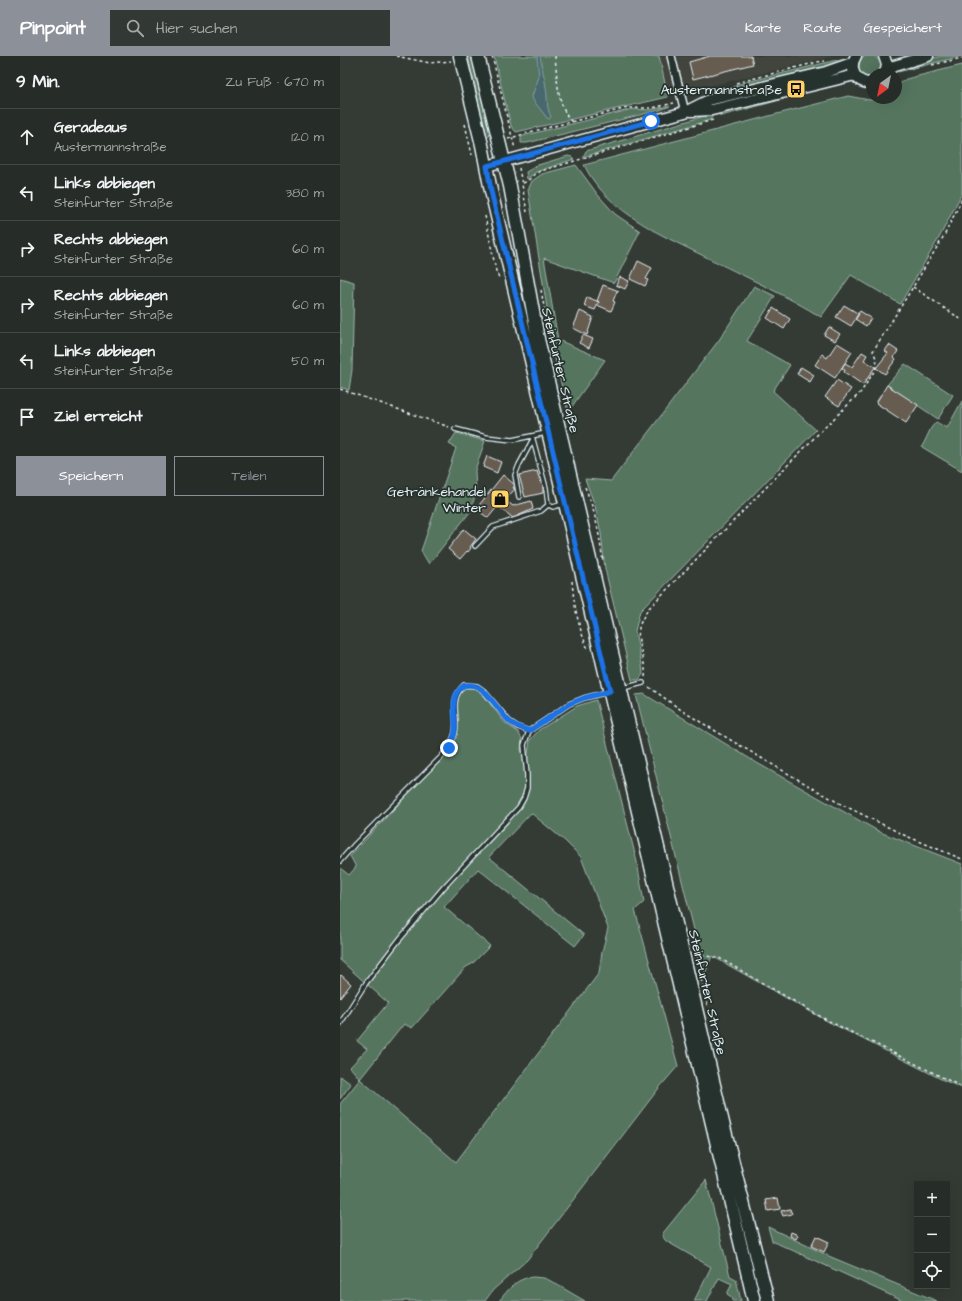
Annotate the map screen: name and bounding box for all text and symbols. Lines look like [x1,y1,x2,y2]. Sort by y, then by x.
search box [110,10,390,46]
text: Pinpoint [20,15,86,42]
icon: search [124,17,146,39]
text: Hier suchen [156,18,237,39]
text: Karte [745,18,781,38]
text: Route [803,18,841,38]
text: Gespeichert [863,18,942,38]
north arrow [866,68,902,104]
text: 9 Min. [16,70,60,94]
text: Zu Fuß · 670 m [225,73,324,91]
bus stop icon: Austermannstraße [785,78,807,100]
place label: Austermannstraße [661,80,782,100]
route start [642,112,660,130]
text: Geradeaus [54,117,127,138]
icon: ahead [16,126,38,148]
text: 120 m [291,128,324,146]
text: Austermannstraße [54,138,167,156]
text: Links abbiegen [54,173,155,194]
icon: left [16,182,38,204]
text: 380 m [285,184,324,202]
text: Steinfurter Straße [54,194,173,212]
text: Rechts abbiegen [54,229,168,250]
icon: right [16,238,38,260]
text: 60 m [292,240,324,258]
text: Steinfurter Straße [54,250,173,268]
text: Rechts abbiegen [54,285,168,306]
icon: right [16,294,38,316]
text: 60 m [292,296,324,314]
text: Steinfurter Straße [54,306,173,324]
street label: Steinfurter Straße [536,306,584,435]
text: Links abbiegen [54,341,155,362]
icon: left [16,350,38,372]
text: 50 m [291,352,324,370]
text: Steinfurter Straße [54,362,173,380]
icon: arrive [16,406,38,428]
text: Ziel erreicht [54,406,143,427]
button: Speichern [16,456,166,496]
button: Teilen [174,456,324,496]
place label: Getränkehandel Winter [387,482,486,518]
shop icon: Getränkehandel Winter [489,488,511,510]
route end [440,739,458,757]
street label: Steinfurter Straße [683,928,731,1057]
map controls [914,1181,950,1289]
button: + [914,1181,950,1217]
button: − [914,1217,950,1253]
button: locate [914,1253,950,1289]

